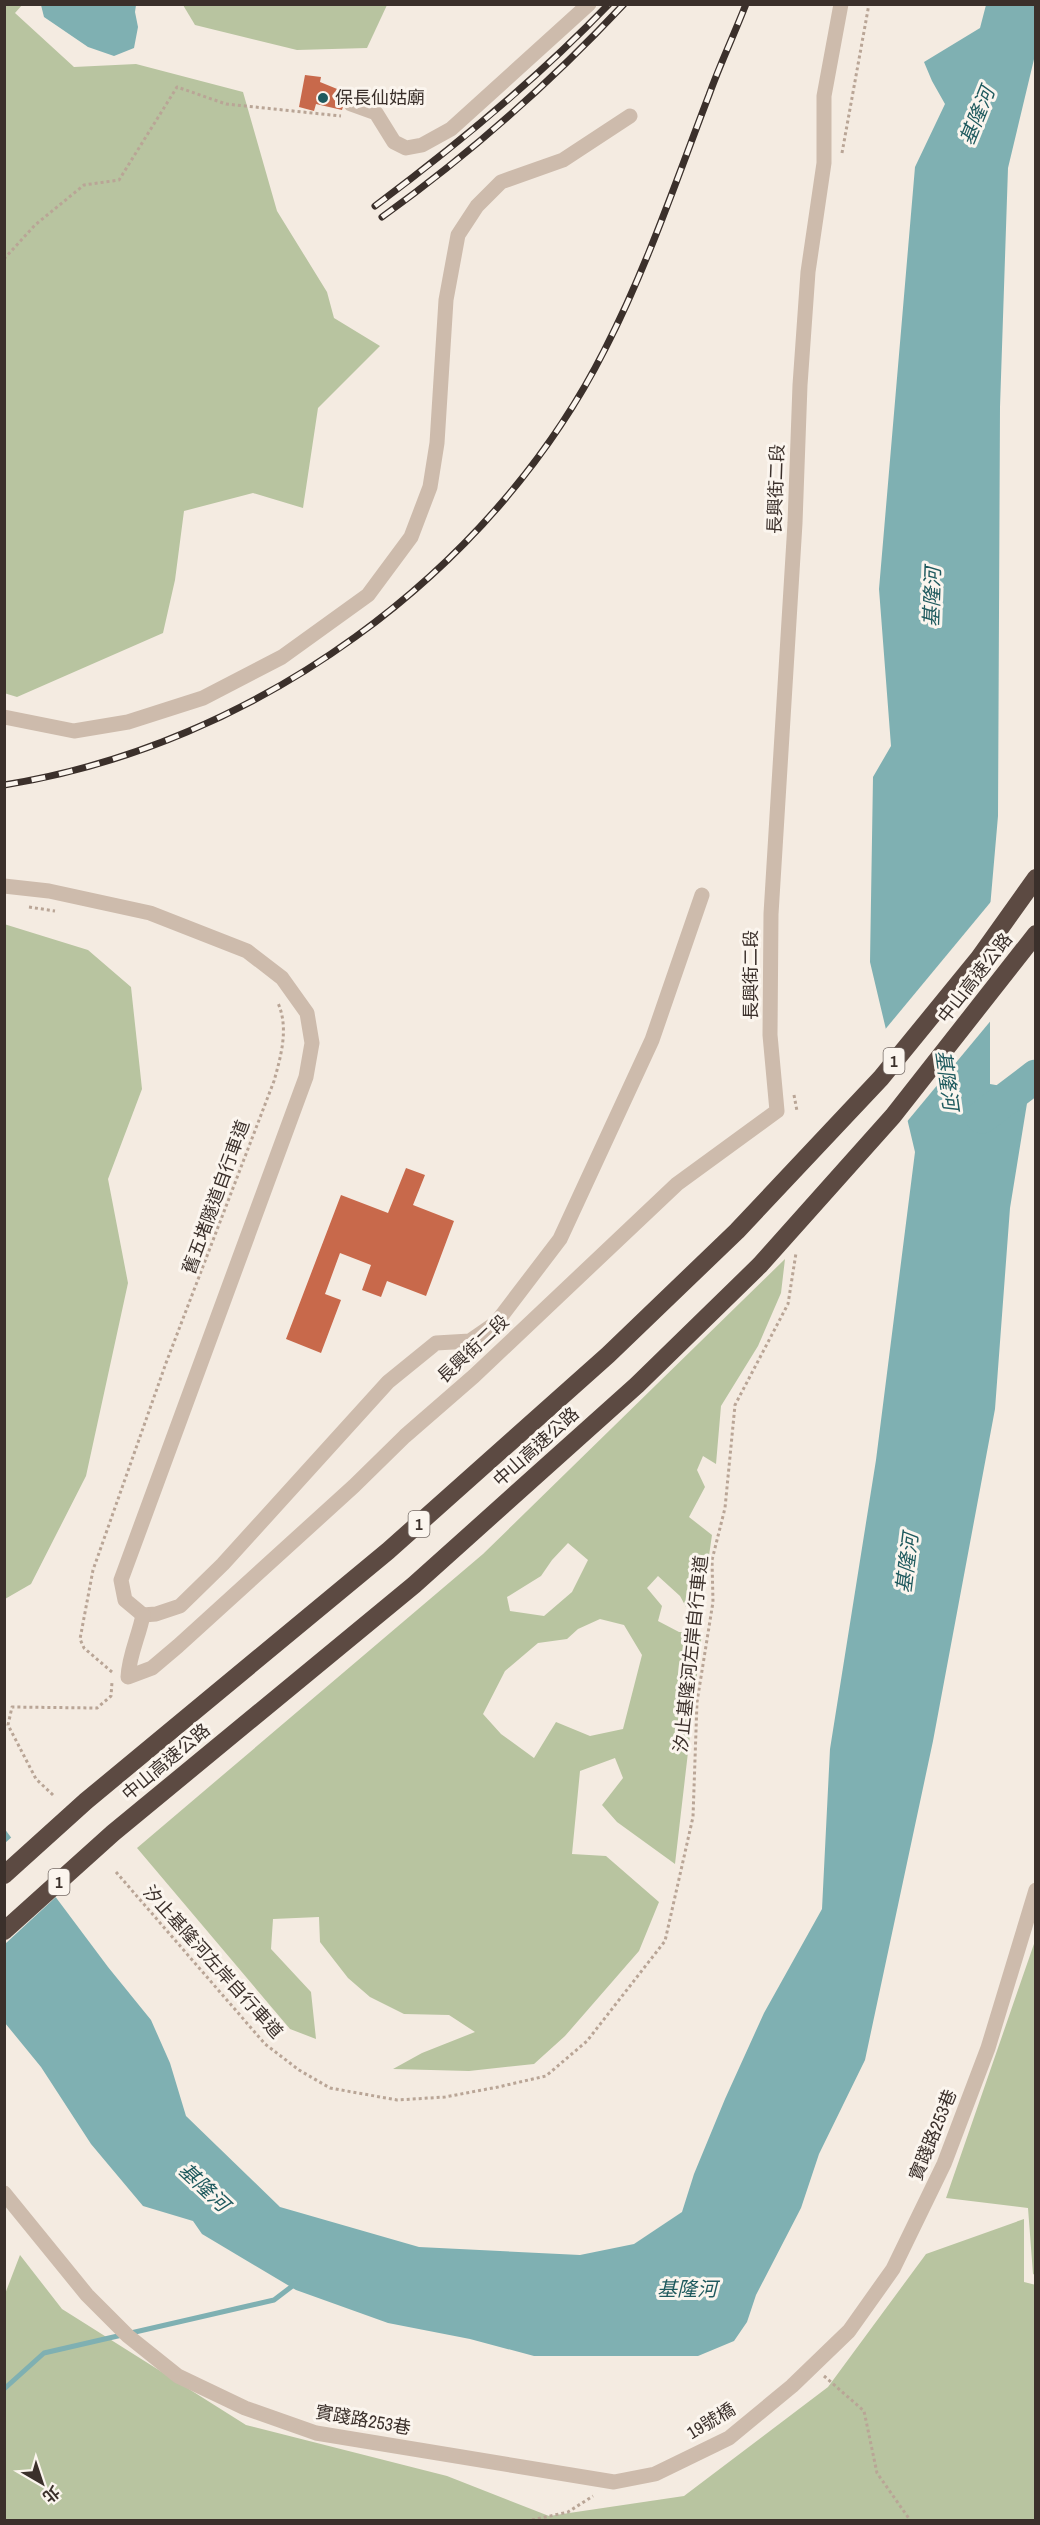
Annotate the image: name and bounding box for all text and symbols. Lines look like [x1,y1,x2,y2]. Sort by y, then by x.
water label: 基隆河 [953,79,1002,149]
place label: 保長仙姑廟 [335,85,425,110]
marker: 保長仙姑廟 [316,91,330,105]
street label: 長興街二段 [761,444,790,534]
water label: 基隆河 [917,563,946,627]
street label: 中山高速公路 [932,927,1018,1028]
street label: 長興街二段 [738,930,763,1020]
road number: 1 [884,1048,904,1074]
water label: 基隆河 [930,1048,966,1115]
street label: 舊五堵隧道自行車道 [176,1116,255,1277]
street label: 長興街二段 [431,1309,514,1388]
street label: 中山高速公路 [487,1401,584,1492]
road number: 1 [408,1511,430,1537]
water label: 基隆河 [889,1528,924,1594]
street label: 汐止基隆河左岸自行車道 [668,1554,713,1754]
street label: 中山高速公路 [116,1717,215,1806]
road number: 1 [48,1869,70,1895]
street label: 汐止基隆河左岸自行車道 [138,1880,289,2044]
street label: 實踐路253巷 [903,2085,962,2184]
water label: 基隆河 [173,2156,238,2220]
water label: 基隆河 [657,2275,721,2302]
street label: 19號橋 [682,2396,740,2445]
street label: 實踐路253巷 [313,2399,413,2440]
north arrow [12,2453,72,2513]
text: 北 [38,2481,65,2508]

